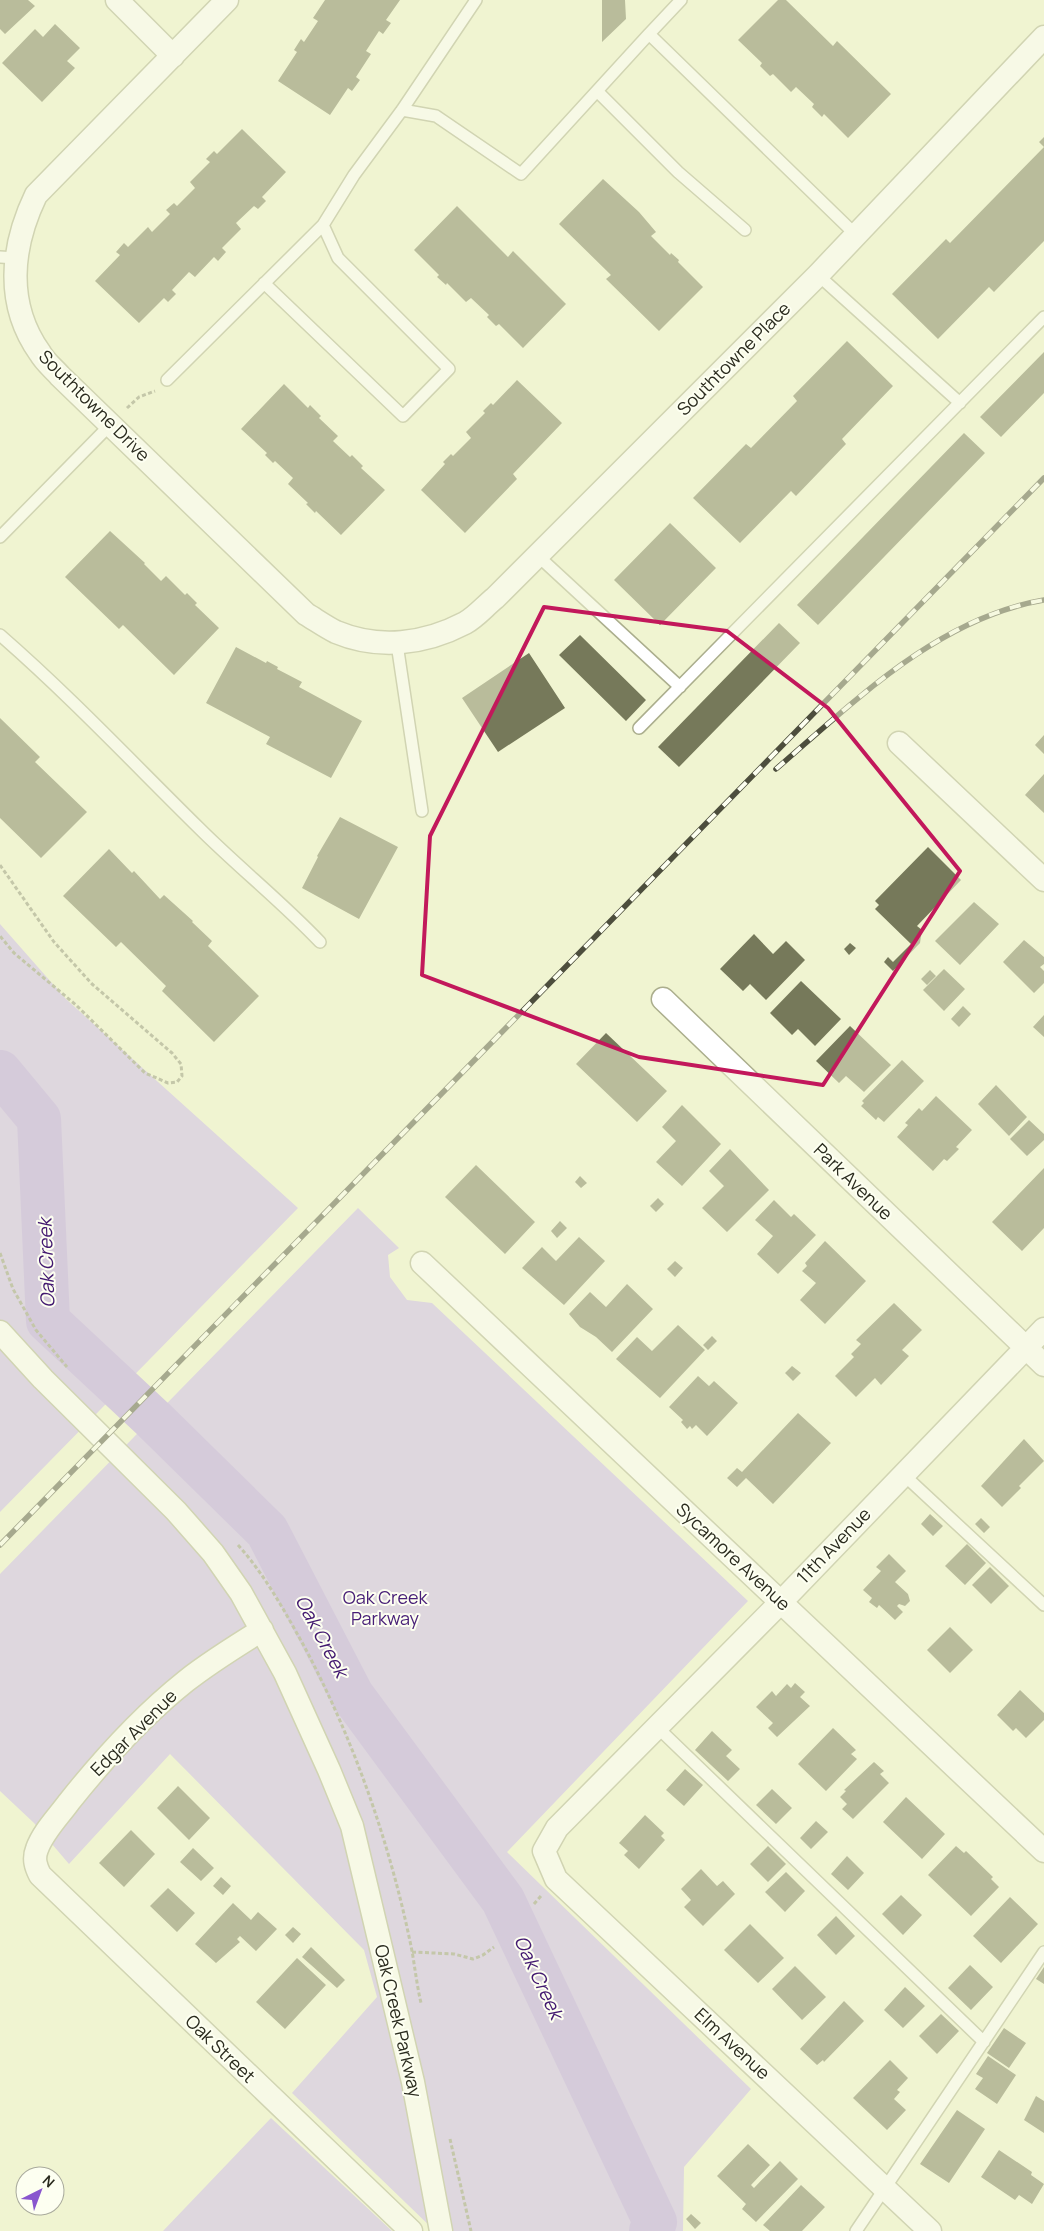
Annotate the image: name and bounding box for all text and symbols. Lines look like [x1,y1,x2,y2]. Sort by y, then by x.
street label: Southtowne Place [671,296,795,420]
street label: Southtowne Drive [34,344,156,466]
street label: Park Avenue [809,1138,898,1225]
water label: Oak Creek [31,1215,61,1308]
street label: Sycamore Avenue [671,1497,796,1615]
street label: 11th Avenue [791,1502,876,1589]
park label: Oak Creek Parkway [343,1585,428,1630]
water label: Oak Creek [290,1590,356,1684]
street label: Edgar Avenue [85,1684,182,1781]
water label: Oak Creek [508,1931,571,2025]
street label: Oak Creek Parkway [370,1942,428,2100]
street label: Elm Avenue [690,2002,776,2084]
street label: Oak Street [181,2009,261,2088]
north arrow [15,2166,65,2216]
text: N [39,2171,59,2191]

